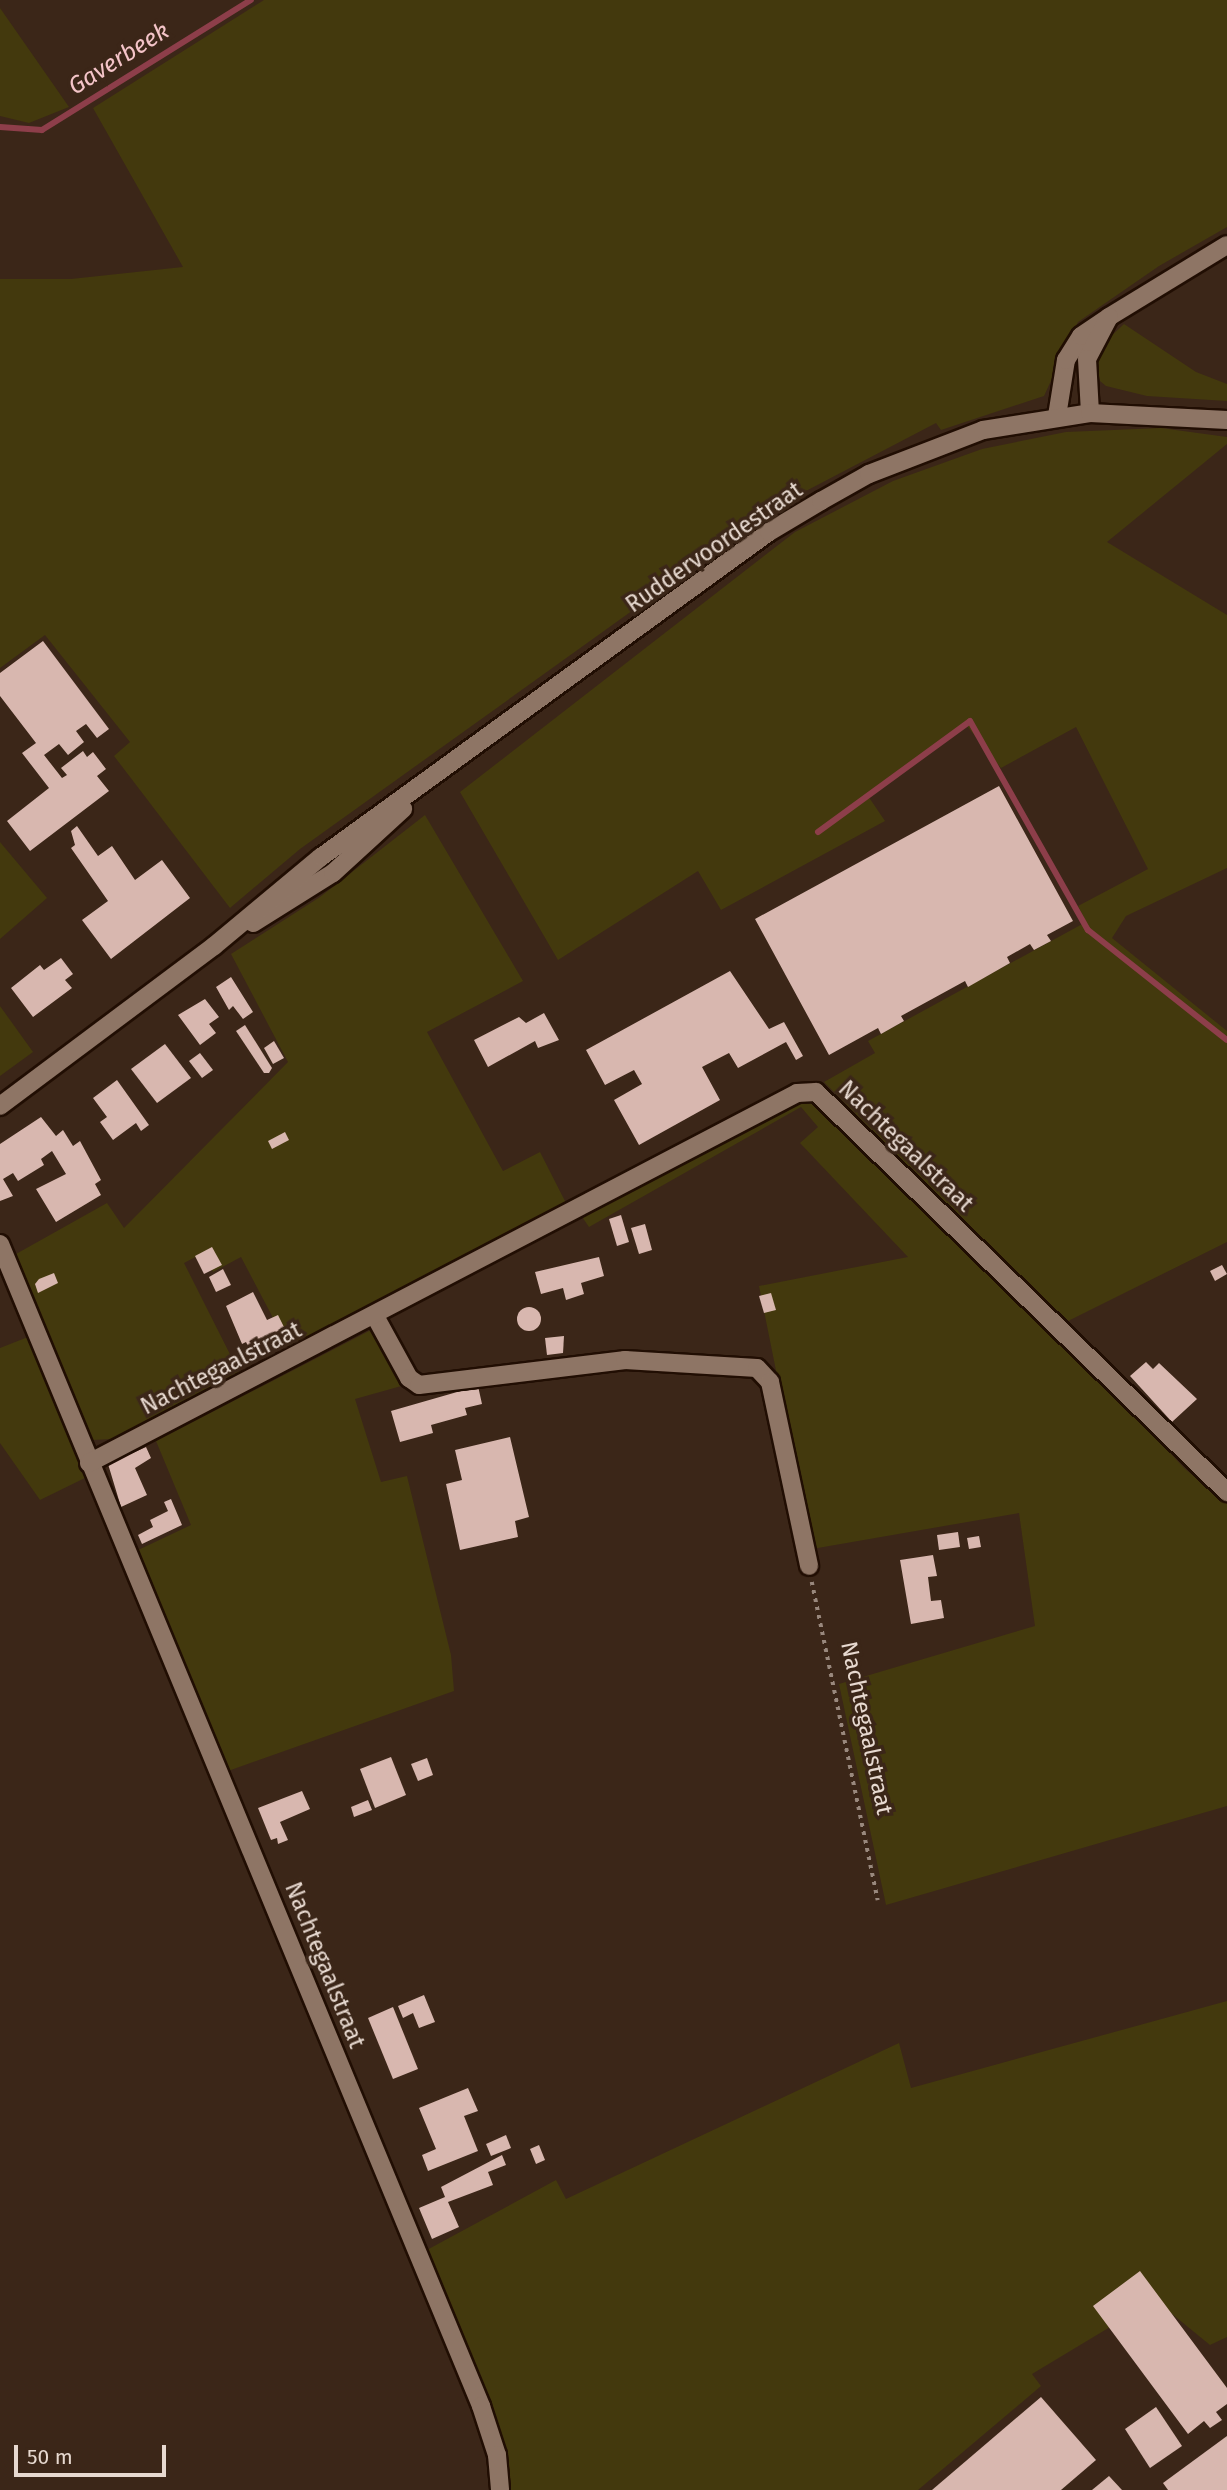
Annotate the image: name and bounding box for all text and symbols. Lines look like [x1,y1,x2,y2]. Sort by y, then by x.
water label: Gaverbeek [63,17,175,101]
street label: Ruddervoordestraat [620,476,808,618]
street label: Nachtegaalstraat [833,1075,979,1217]
street label: Nachtegaalstraat [136,1316,306,1420]
street label: Nachtegaalstraat [835,1639,899,1817]
street label: Nachtegaalstraat [279,1878,371,2052]
scale bar [18,2430,170,2474]
text: 50 m [27,2444,73,2470]

